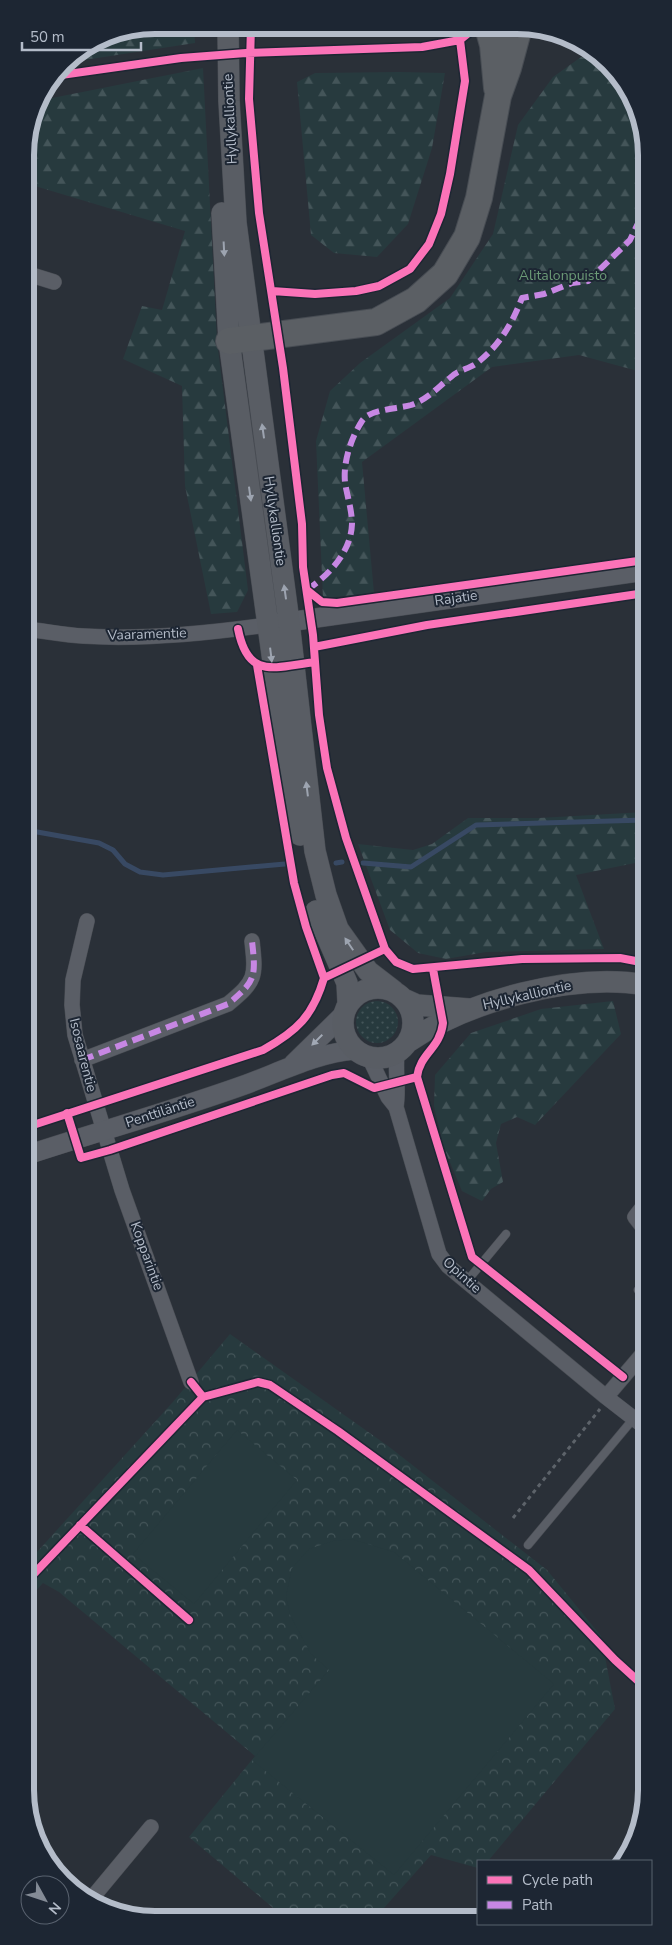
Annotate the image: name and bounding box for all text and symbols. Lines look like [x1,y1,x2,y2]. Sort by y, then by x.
scale bar [22,20,141,52]
text: 50 m [30,27,65,47]
street label: Hyllykalliontie [218,73,242,165]
one-way arrow [220,241,228,257]
park label: Alitalonpuisto [519,266,607,285]
one-way arrow [259,423,267,439]
street label: Hyllykalliontie [259,475,291,567]
one-way arrow [246,486,254,502]
one-way arrow [281,584,289,600]
street label: Rajatie [433,586,479,610]
street label: Vaaramentie [106,623,187,645]
one-way arrow [267,647,275,663]
one-way arrow [303,780,311,796]
one-way arrow [344,937,354,951]
street label: Hyllykalliontie [481,976,573,1014]
street label: Isosaarentie [65,1016,101,1094]
one-way arrow [312,1034,324,1046]
street label: Penttiläntie [123,1092,197,1132]
street label: Kopparintie [126,1219,168,1293]
street label: Opintie [439,1253,485,1297]
legend [477,1860,652,1925]
text: Cycle path [522,1870,593,1890]
north arrow [20,1875,70,1925]
text: Path [522,1895,553,1915]
text: N [44,1898,65,1918]

